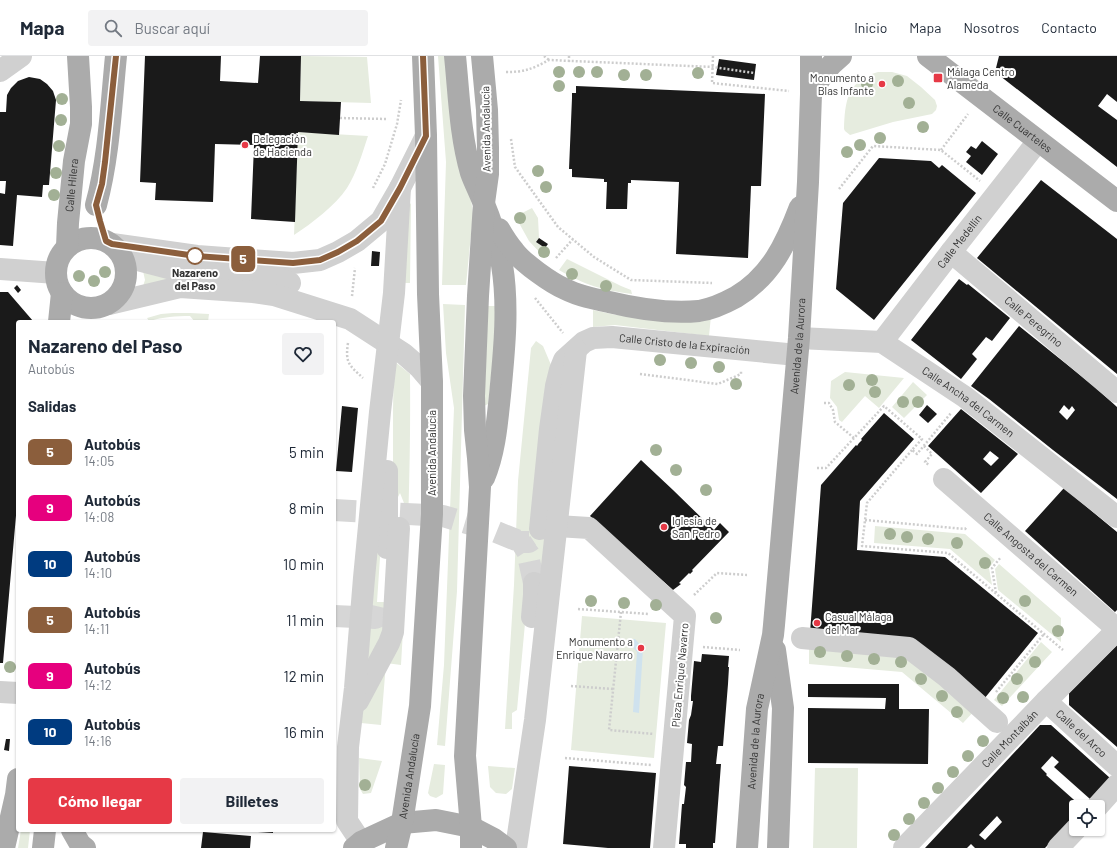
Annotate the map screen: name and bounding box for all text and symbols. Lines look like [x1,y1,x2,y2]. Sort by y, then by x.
search box [88,10,368,46]
text: Mapa [20,16,64,39]
icon: search [102,17,124,39]
text: Buscar aquí [134,19,210,37]
text: Inicio [854,19,887,36]
text: Mapa [909,19,941,36]
text: Nosotros [963,19,1019,36]
text: Contacto [1041,19,1097,36]
place label: Málaga Centro Alameda [947,65,1015,91]
place label: Monumento a Blas Infante [810,71,874,97]
marker: Málaga Centro Alameda [932,72,944,84]
marker: Monumento a Blas Infante [877,79,887,89]
street label: Avenida Andalucía [478,86,493,172]
street label: Calle Cuarteles [991,101,1055,155]
place label: Delegación de Hacienda [253,132,312,158]
marker: Delegación de Hacienda [240,140,250,150]
street label: Calle Hilera [62,158,80,212]
street label: Calle Medellín [934,212,984,270]
line badge: 5 [230,246,256,272]
marker: Nazareno del Paso [186,247,204,265]
text: 5 [239,250,247,267]
place label: Nazareno del Paso [172,266,218,292]
street label: Calle Peregrino [1002,293,1066,349]
street label: Avenida de la Aurora [787,298,807,395]
street label: Calle Cristo de la Expiración [619,331,751,356]
button: heart [282,333,324,375]
text: Nazareno del Paso [28,334,183,357]
text: Autobús [28,361,75,377]
street label: Calle Ancha del Carmen [920,363,1017,439]
text: Salidas [28,397,76,415]
street label: Avenida Andalucía [425,410,438,496]
text: Autobús [84,435,140,453]
text: 5 [46,443,54,460]
text: 5 min [289,443,324,461]
text: 14:05 [84,453,114,469]
text: Autobús [84,491,140,509]
text: 9 [46,499,54,516]
text: 8 min [289,499,324,517]
text: 14:08 [84,509,114,525]
street label: Calle Angosta del Carmen [981,510,1081,598]
place label: Iglesia de San Pedro [672,514,720,540]
marker: Iglesia de San Pedro [659,522,669,532]
text: Autobús [84,547,140,565]
text: 10 [44,555,56,572]
text: 10 min [283,555,324,573]
text: 14:10 [84,565,112,581]
text: Autobús [84,603,140,621]
place label: Casual Málaga del Mar [825,610,892,636]
text: 5 [46,611,54,628]
text: 11 min [286,611,324,629]
marker: Casual Málaga del Mar [812,618,822,628]
text: 14:11 [84,621,109,637]
street label: Plaza Enrique Navarro [668,622,691,728]
place label: Monumento a Enrique Navarro [556,635,633,661]
marker: Monumento a Enrique Navarro [636,643,646,653]
text: Autobús [84,659,140,677]
text: 9 [46,667,54,684]
text: 12 min [283,667,324,685]
text: 14:12 [84,677,112,693]
street label: Avenida de la Aurora [744,692,766,790]
street label: Calle Montalbán [979,707,1040,770]
street label: Calle del Arco [1054,707,1110,760]
text: Autobús [84,715,140,733]
text: 10 [44,723,56,740]
text: 16 min [284,723,324,741]
text: 14:16 [84,733,111,749]
street label: Avenida Andalucía [396,733,422,820]
button: Cómo llegar [28,778,172,824]
button: Billetes [180,778,324,824]
map controls [1069,800,1105,836]
button: locate [1069,800,1105,836]

